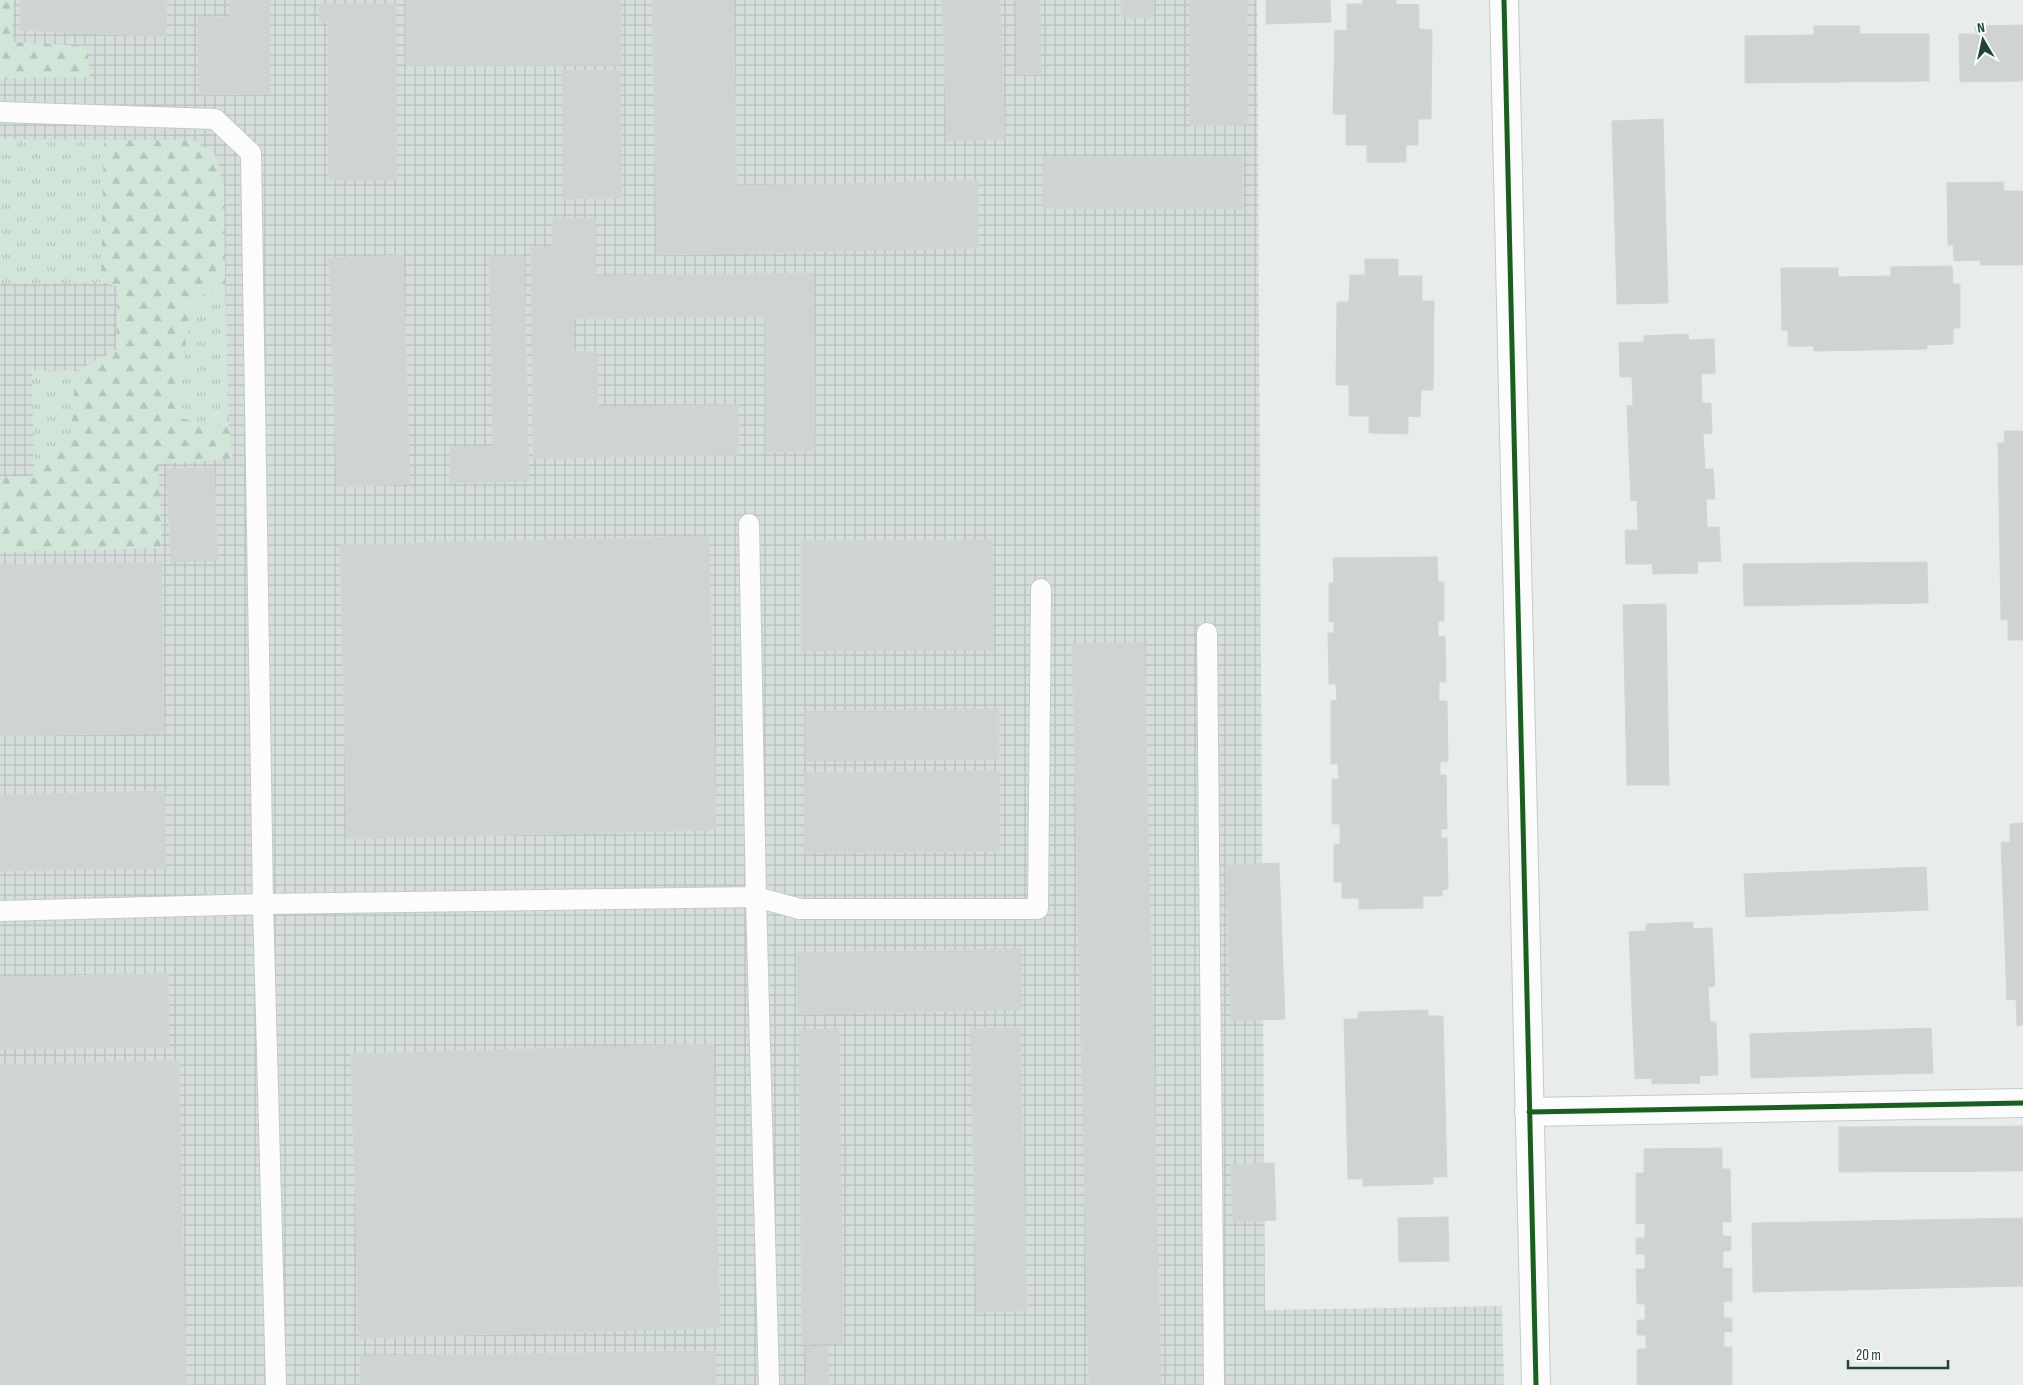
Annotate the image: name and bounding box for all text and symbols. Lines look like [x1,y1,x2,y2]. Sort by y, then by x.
north arrow [1958,15,2008,65]
text: N [1976,19,1986,37]
scale bar [1848,1338,1948,1370]
text: 20 m [1856,1346,1881,1365]

